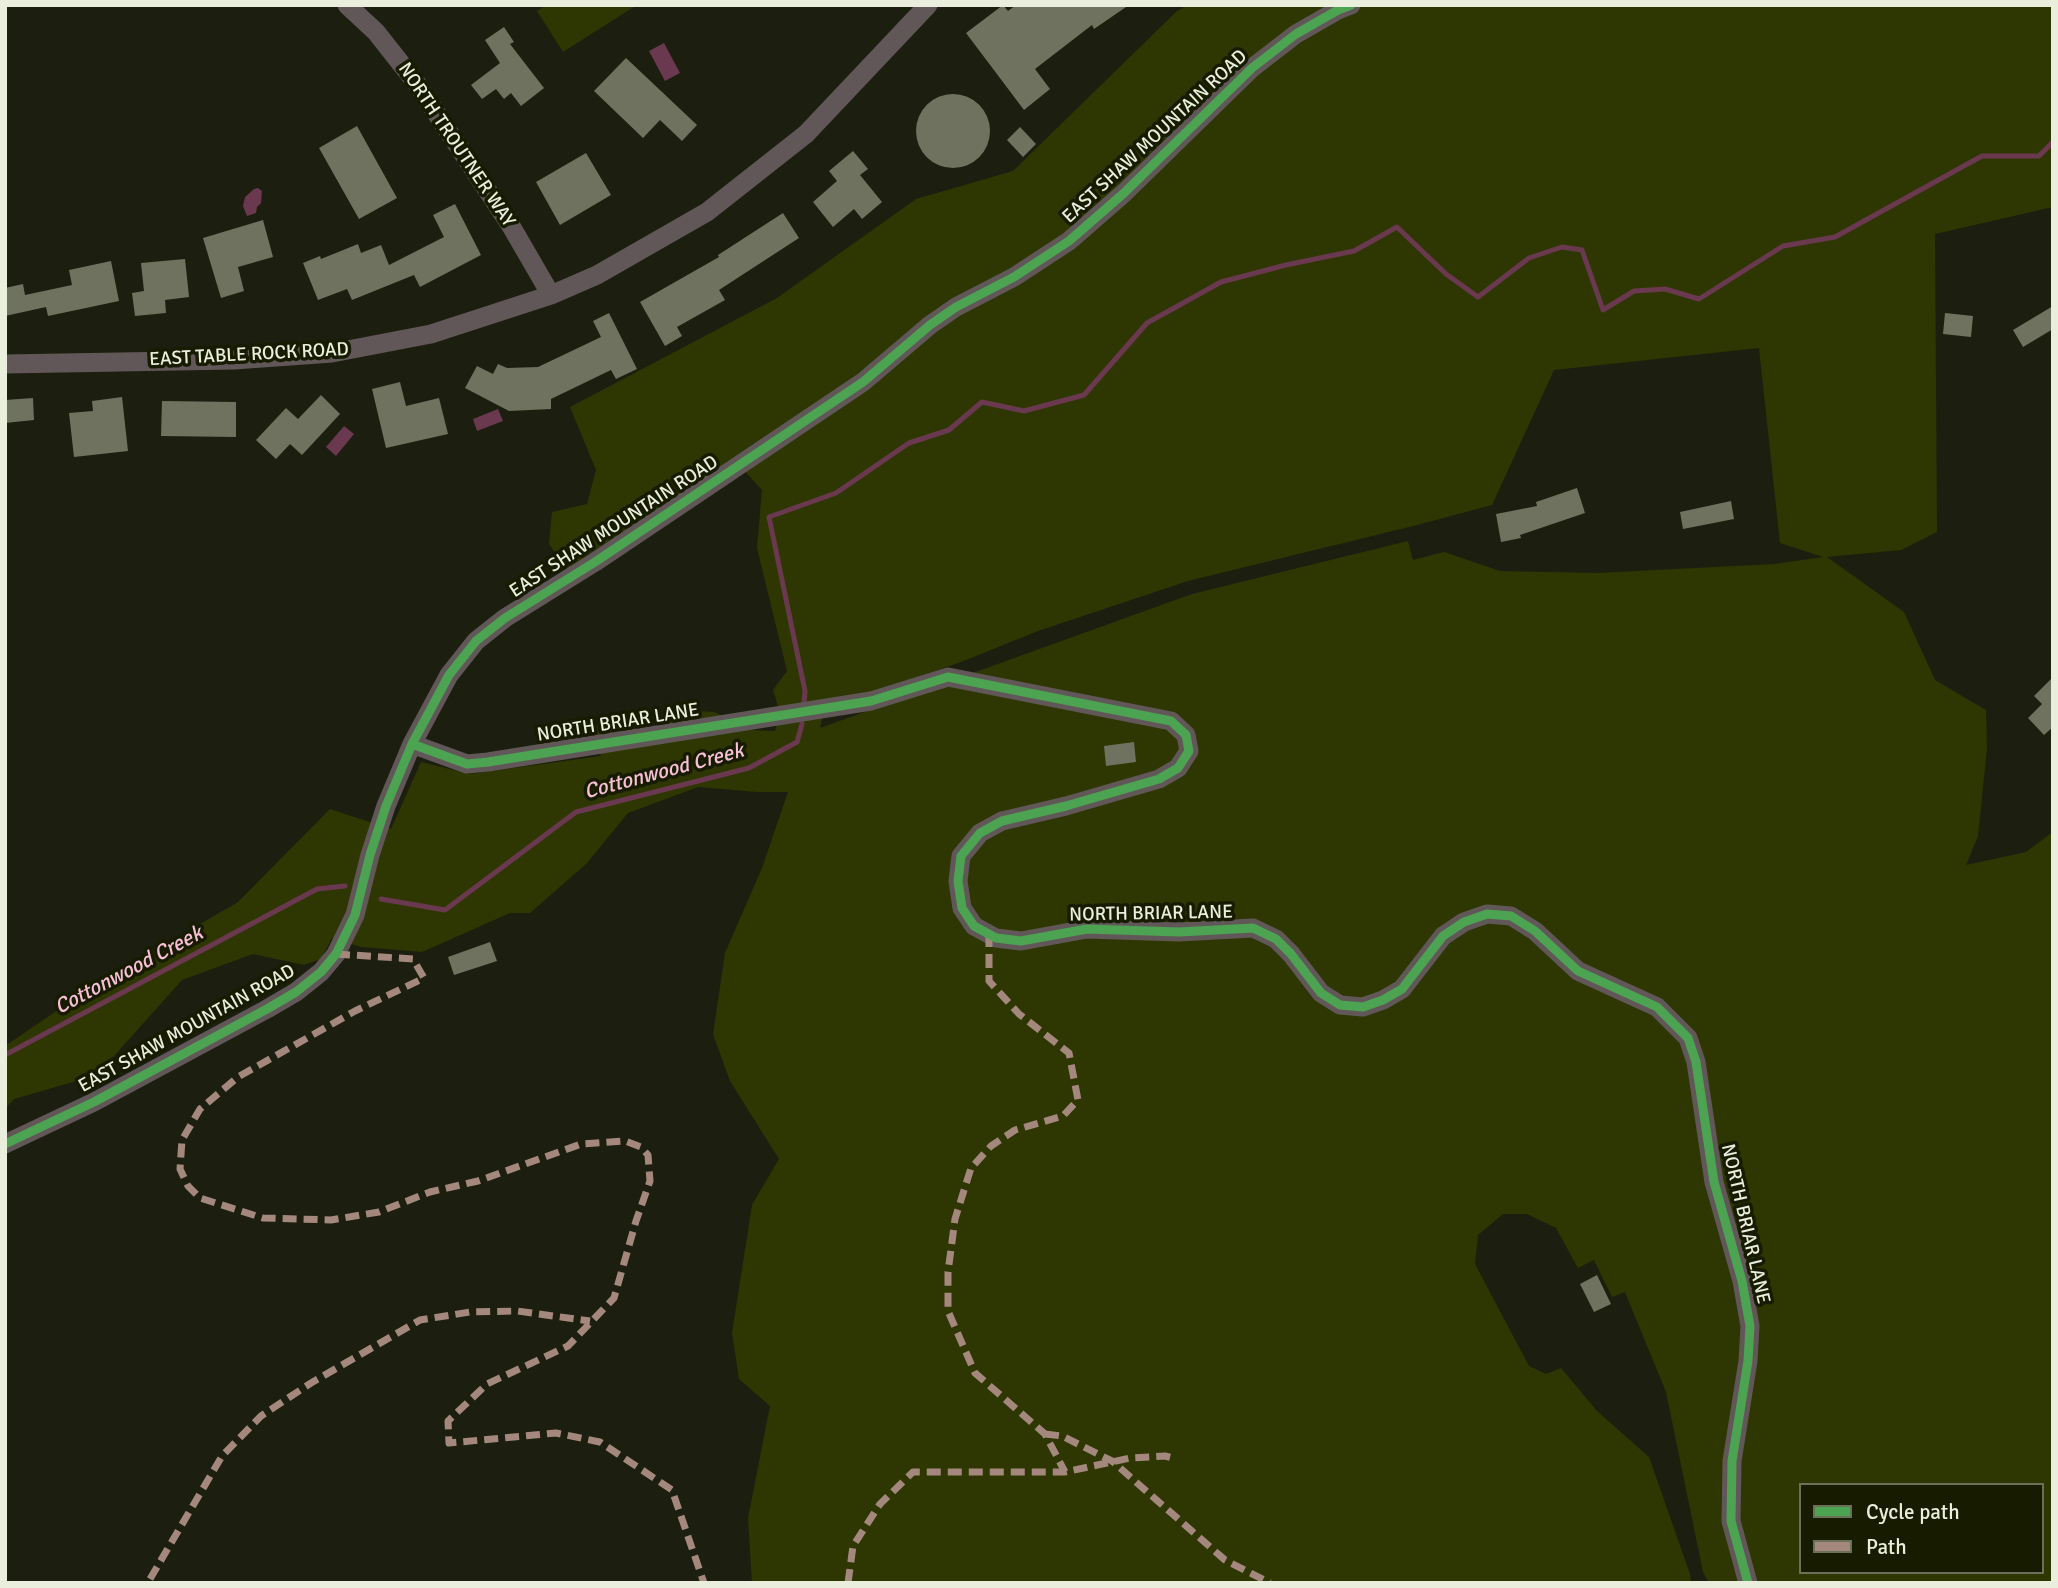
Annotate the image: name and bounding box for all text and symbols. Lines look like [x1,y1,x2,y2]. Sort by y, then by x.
street label: EAST SHAW MOUNTAIN ROAD [1058,45,1252,229]
street label: NORTH TROUTNER WAY [393,59,519,231]
street label: EAST TABLE ROCK ROAD [149,338,349,372]
street label: EAST SHAW MOUNTAIN ROAD [505,451,723,603]
street label: NORTH BRIAR LANE [535,699,701,747]
water label: Cottonwood Creek [582,739,746,805]
street label: NORTH BRIAR LANE [1069,901,1233,927]
water label: Cottonwood Creek [51,921,207,1021]
street label: EAST SHAW MOUNTAIN ROAD [75,960,299,1098]
street label: NORTH BRIAR LANE [1715,1142,1775,1306]
legend [1799,1483,2044,1574]
text: Cycle path [1866,1499,1960,1525]
text: Path [1866,1534,1907,1560]

